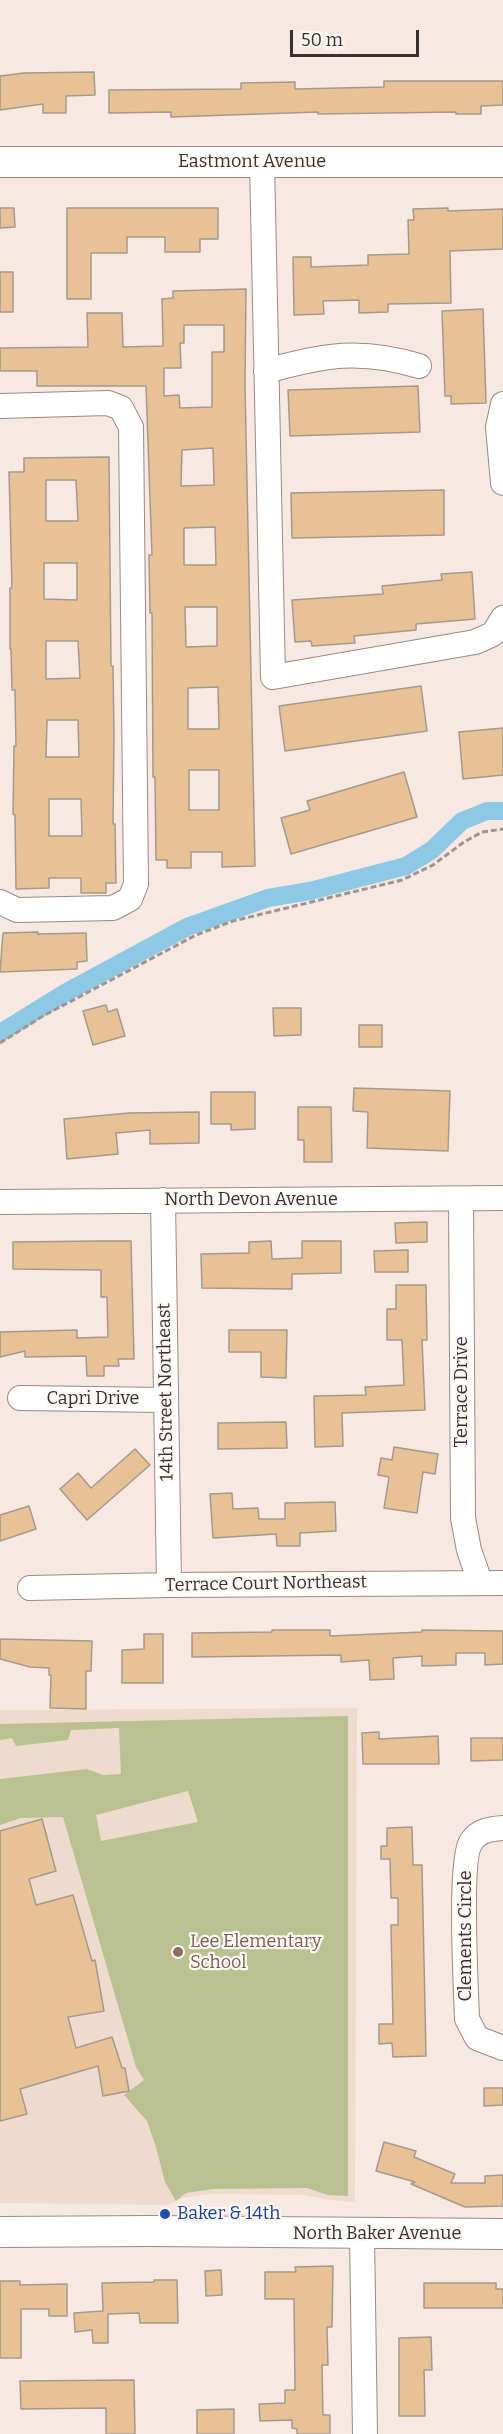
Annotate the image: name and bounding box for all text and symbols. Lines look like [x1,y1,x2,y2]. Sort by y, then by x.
scale bar [293,18,422,56]
text: 50 m [301,29,343,51]
street label: Eastmont Avenue [178,151,326,173]
street label: North Devon Avenue [164,1189,338,1211]
street label: 14th Street Northeast [154,1303,178,1481]
street label: Terrace Drive [451,1336,473,1448]
street label: Capri Drive [47,1388,139,1410]
street label: Terrace Court Northeast [165,1571,367,1597]
street label: Clements Circle [455,1871,477,2001]
place label: Lee Elementary School [190,1931,322,1974]
marker: Lee Elementary School [171,1945,185,1959]
place label: Baker & 14th [177,2203,280,2225]
marker: Baker & 14th [158,2207,172,2221]
street label: North Baker Avenue [293,2223,461,2245]

